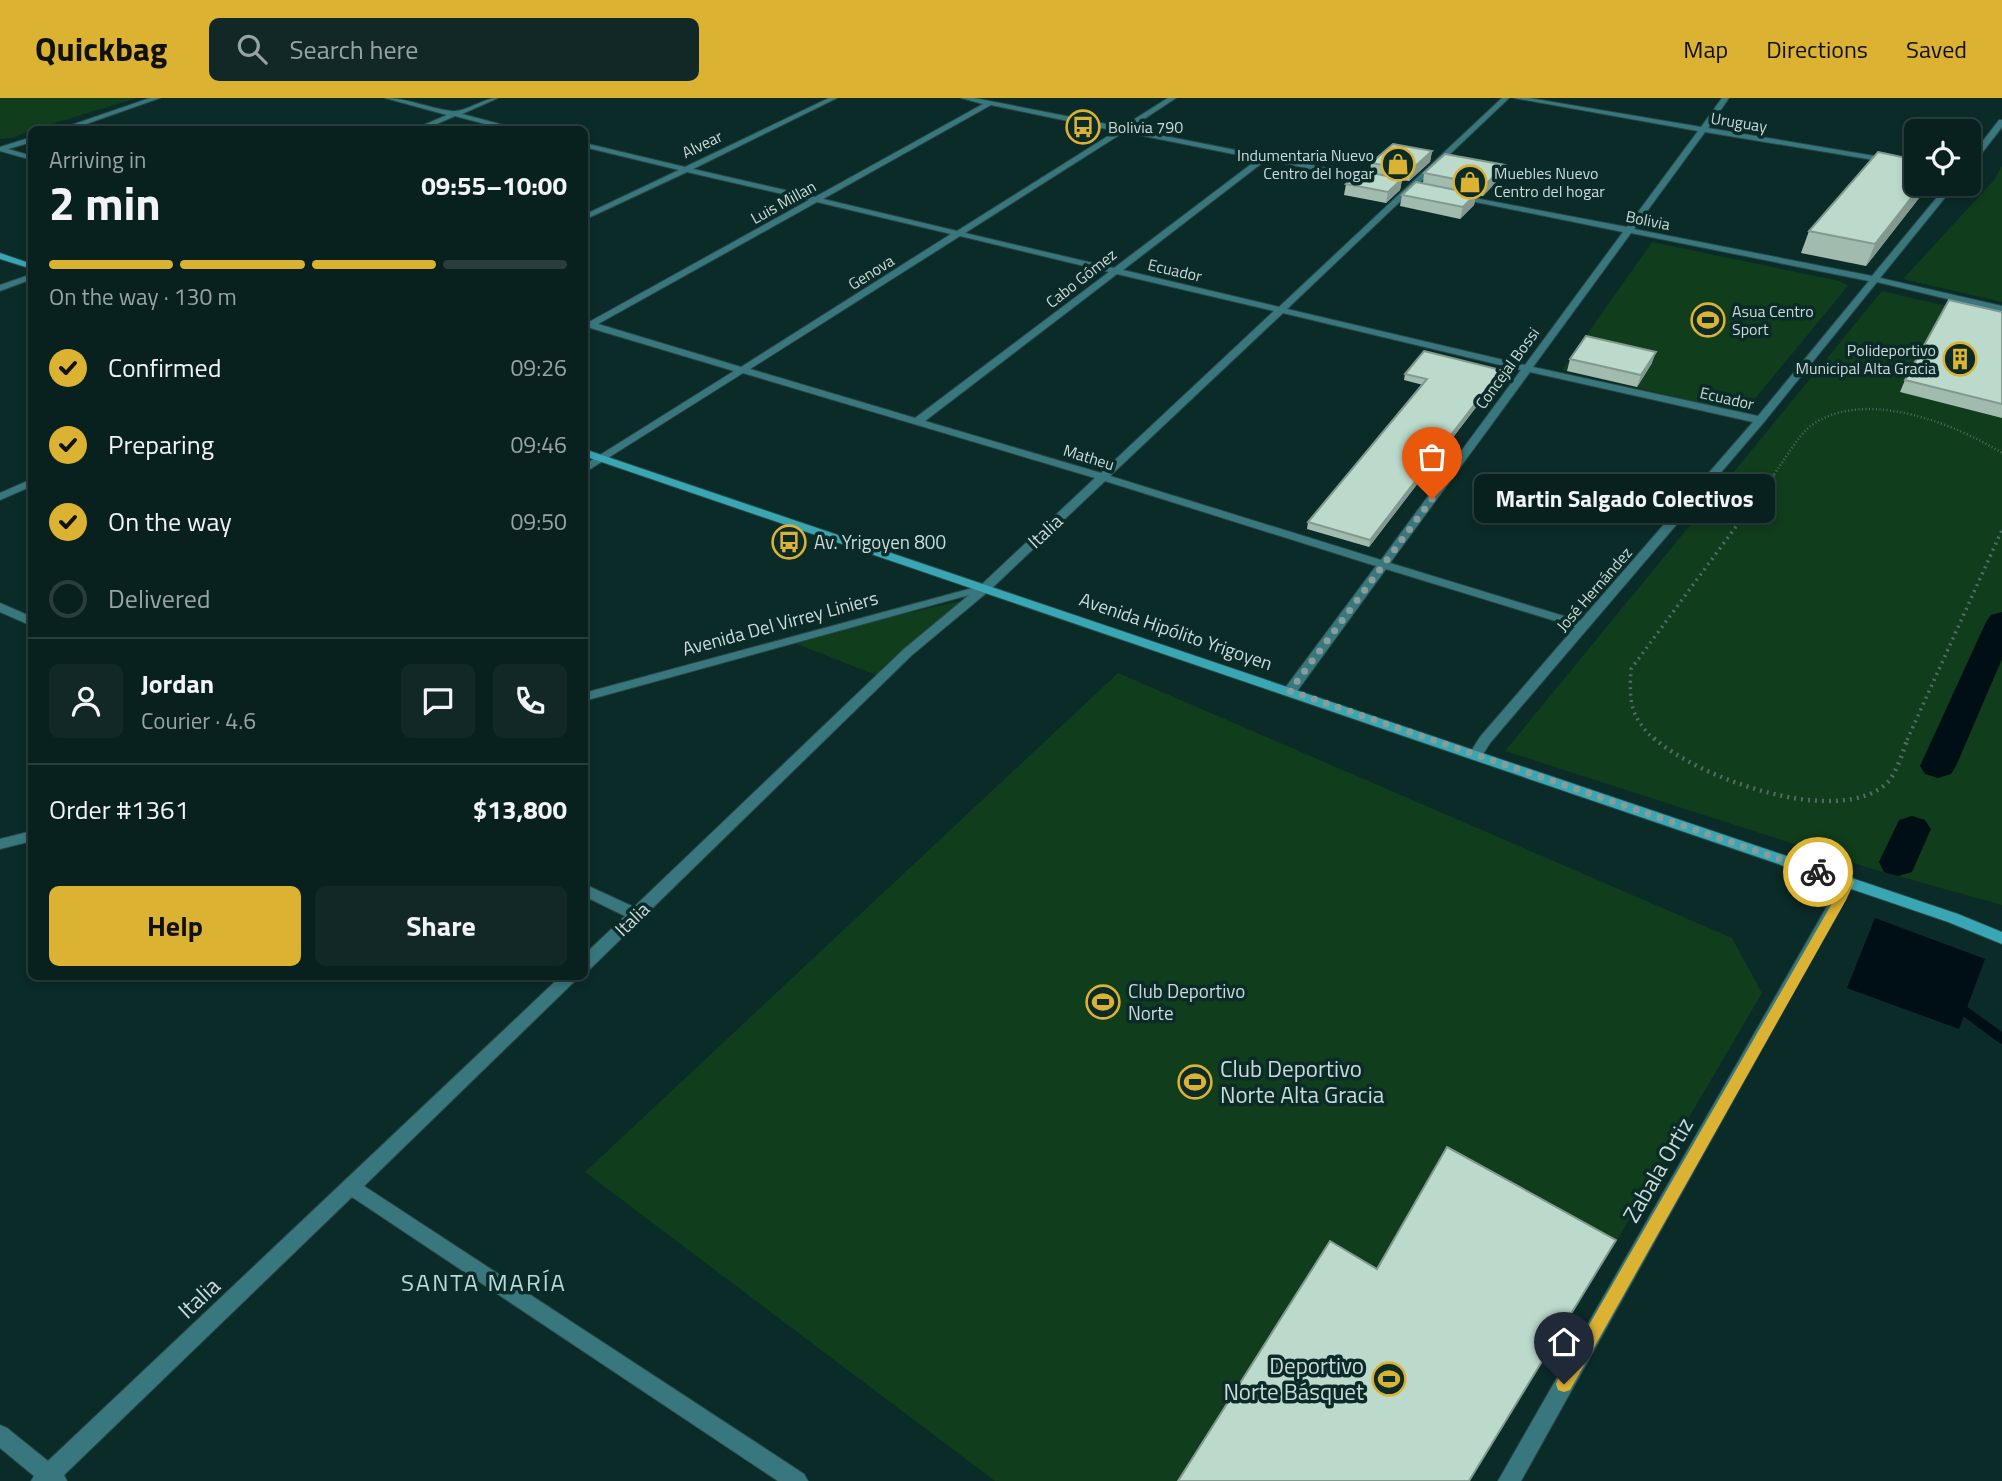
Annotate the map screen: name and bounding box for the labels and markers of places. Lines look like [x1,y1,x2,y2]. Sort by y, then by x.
bus stop icon: Bolivia 790 [1064,108,1102,146]
place label: Bolivia 790 [1108,115,1183,139]
place label: Indumentaria Nuevo Centro del hogar [1237,143,1374,185]
shop icon: Indumentaria Nuevo Centro del hogar [1379,145,1417,183]
place label: Muebles Nuevo Centro del hogar [1494,161,1605,203]
shop icon: Muebles Nuevo Centro del hogar [1451,163,1489,201]
place label: Asua Centro Sport [1732,299,1814,341]
sports icon: Asua Centro Sport [1689,301,1727,339]
place label: Polideportivo Municipal Alta Gracia [1796,338,1936,380]
building icon: Polideportivo Municipal Alta Gracia [1941,340,1979,378]
pin [1402,427,1462,499]
callout: Martin Salgado Colectivos [1474,474,1775,524]
bus stop icon: Av. Yrigoyen 800 [770,523,808,561]
place label: Av. Yrigoyen 800 [814,527,946,556]
place label: Club Deportivo Norte [1128,976,1245,1027]
sports icon: Club Deportivo Norte [1084,983,1122,1021]
place label: Club Deportivo Norte Alta Gracia [1220,1051,1385,1112]
sports icon: Club Deportivo Norte Alta Gracia [1176,1063,1214,1101]
pin [1534,1312,1594,1384]
place label: Deportivo Norte Básquet [1223,1348,1364,1409]
sports icon: Deportivo Norte Básquet [1370,1360,1408,1398]

